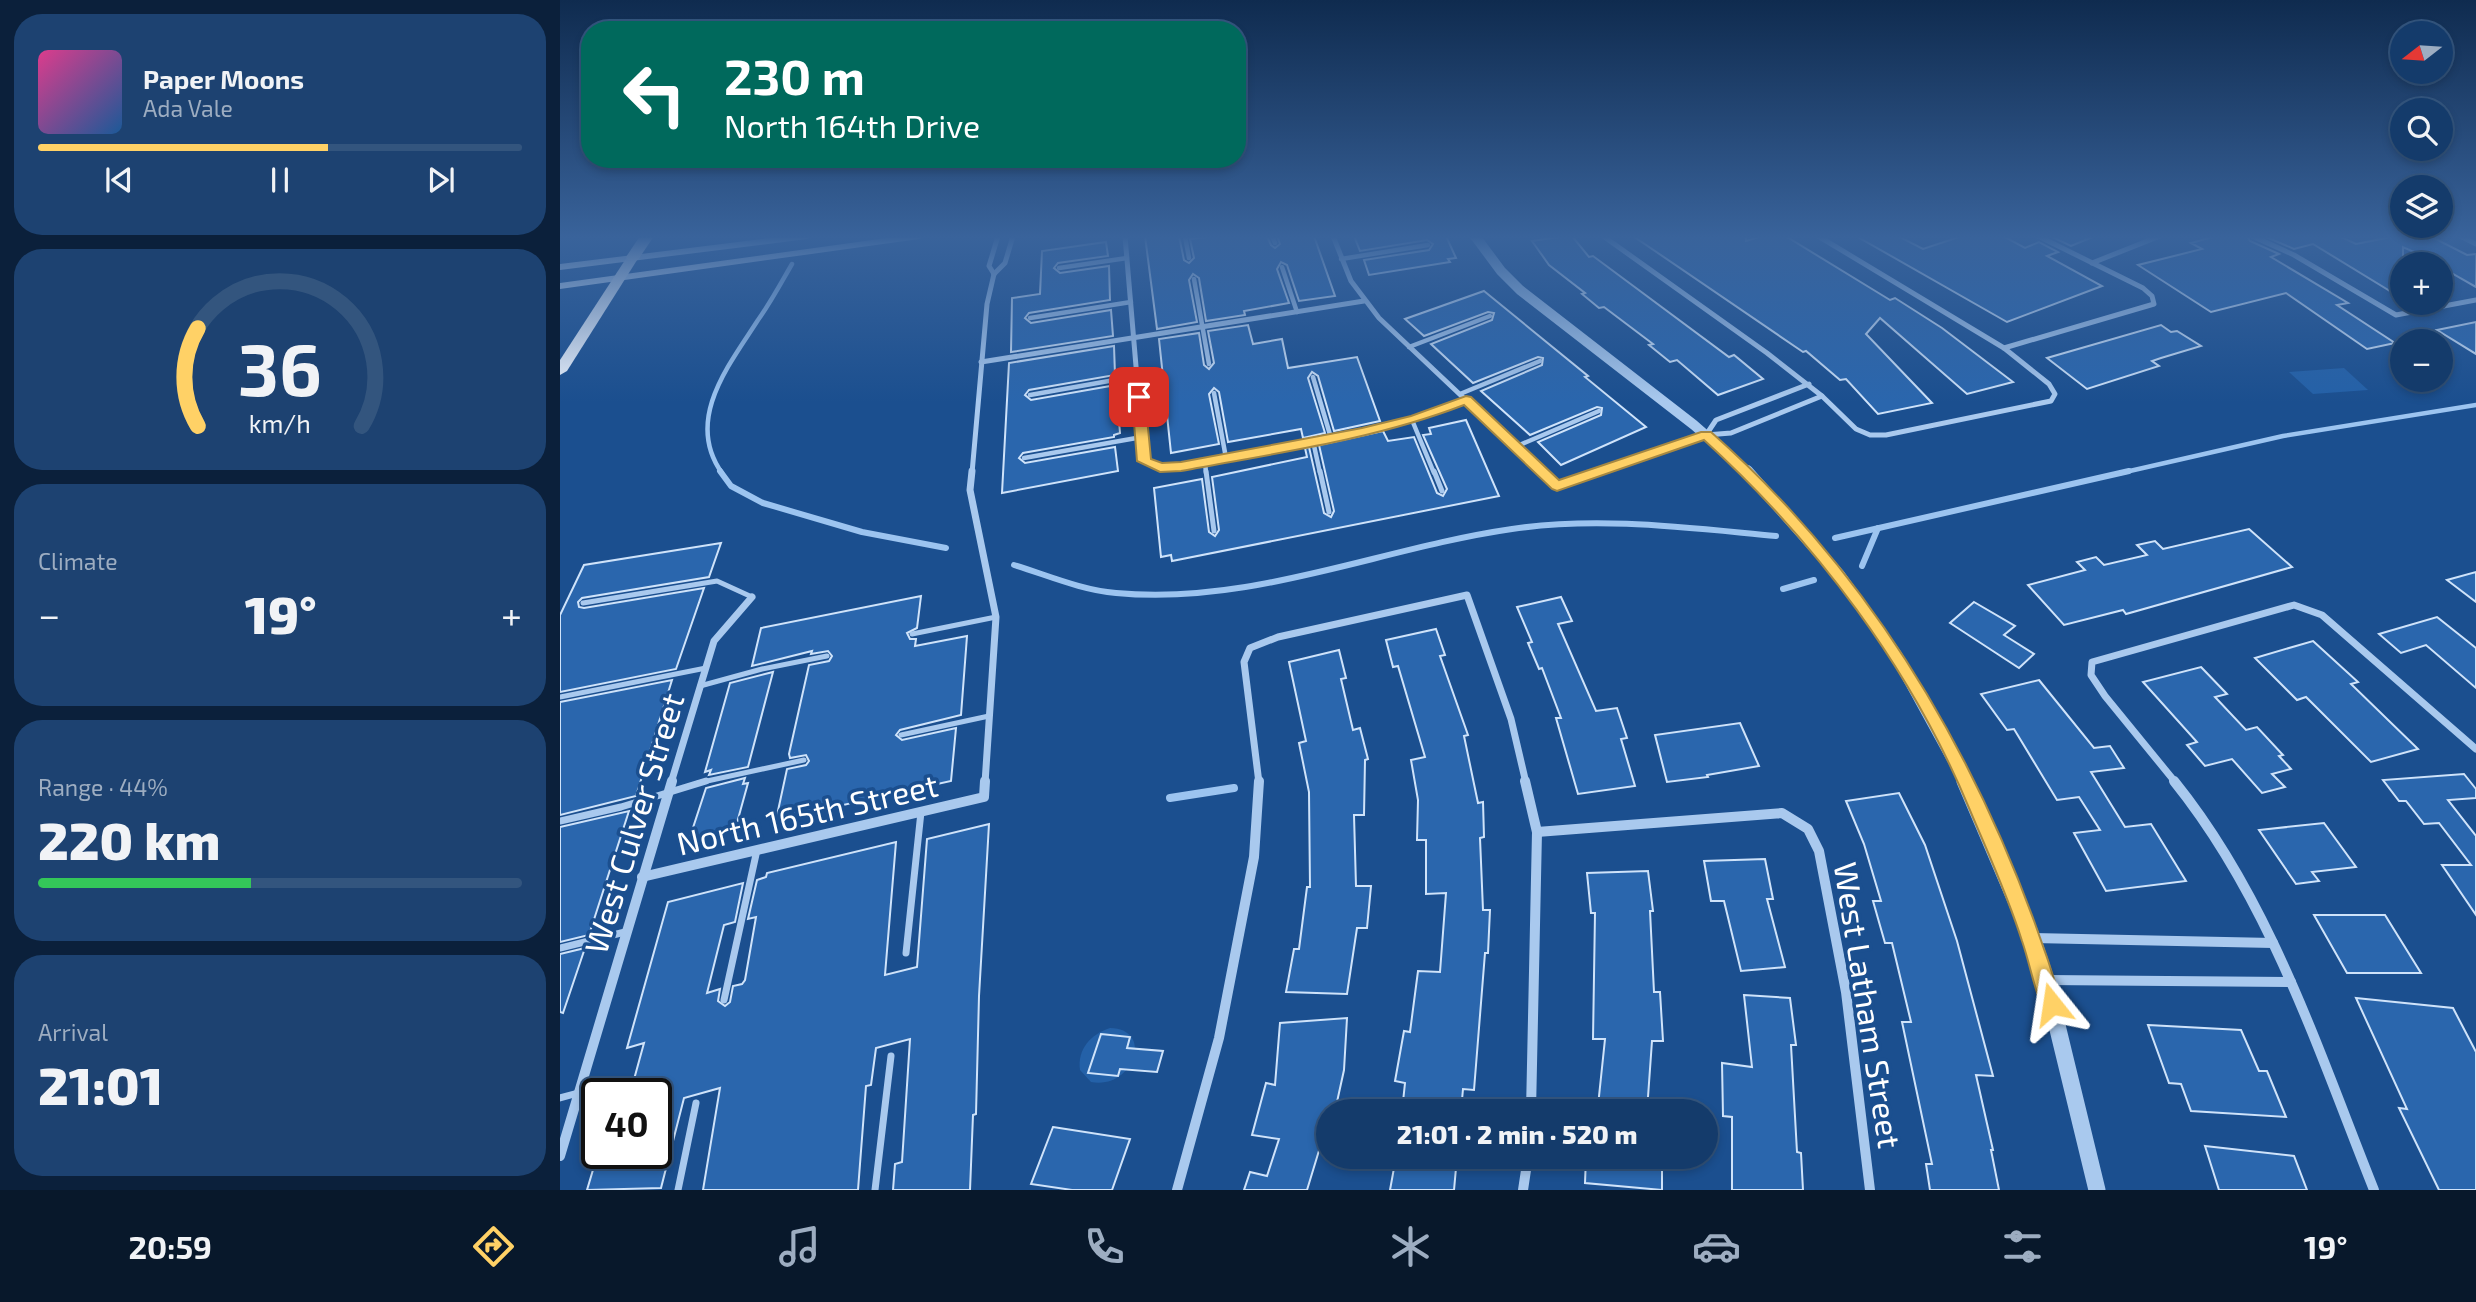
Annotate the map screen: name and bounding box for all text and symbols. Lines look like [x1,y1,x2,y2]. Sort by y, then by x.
north arrow [2390,21,2454,84]
map controls [2390,21,2453,392]
text: 230 m [724,46,865,105]
icon: left [609,49,700,140]
text: Paper Moons [143,63,304,94]
text: Ada Vale [143,94,233,122]
button: search [2390,98,2453,161]
text: North 164th Drive [724,106,980,144]
icon: previous [100,161,138,199]
icon: pause [261,161,299,199]
icon: next [422,161,460,199]
button: layers [2390,175,2453,238]
button: + [2390,252,2453,315]
text: 36 [238,323,322,411]
button: − [2390,329,2453,392]
pin [1109,367,1169,427]
icon: arrive [1120,378,1158,416]
text: km/h [249,408,311,438]
text: Climate [38,547,118,575]
text: 19° [245,582,317,644]
text: − [38,591,60,637]
text: + [501,591,522,637]
street label: West Culver Street [575,688,691,958]
street label: North 165th Street [673,765,941,861]
text: Range · 44% [38,773,168,801]
text: 220 km [38,808,221,870]
street label: West Latham Street [1828,859,1910,1151]
position arrow [2015,967,2089,1041]
text: Arrival [38,1018,108,1046]
text: 21:01 [38,1053,163,1115]
speed limit sign: 40 [581,1078,672,1169]
text: 21:01 · 2 min · 520 m [1397,1118,1637,1149]
icon: directions [469,1222,518,1271]
icon: music [775,1222,824,1271]
icon: phone [1080,1222,1129,1271]
icon: climate [1386,1222,1435,1271]
icon: car [1692,1222,1741,1271]
icon: filters [1998,1222,2047,1271]
text: 20:59 [128,1227,212,1265]
text: 19° [2304,1227,2347,1265]

